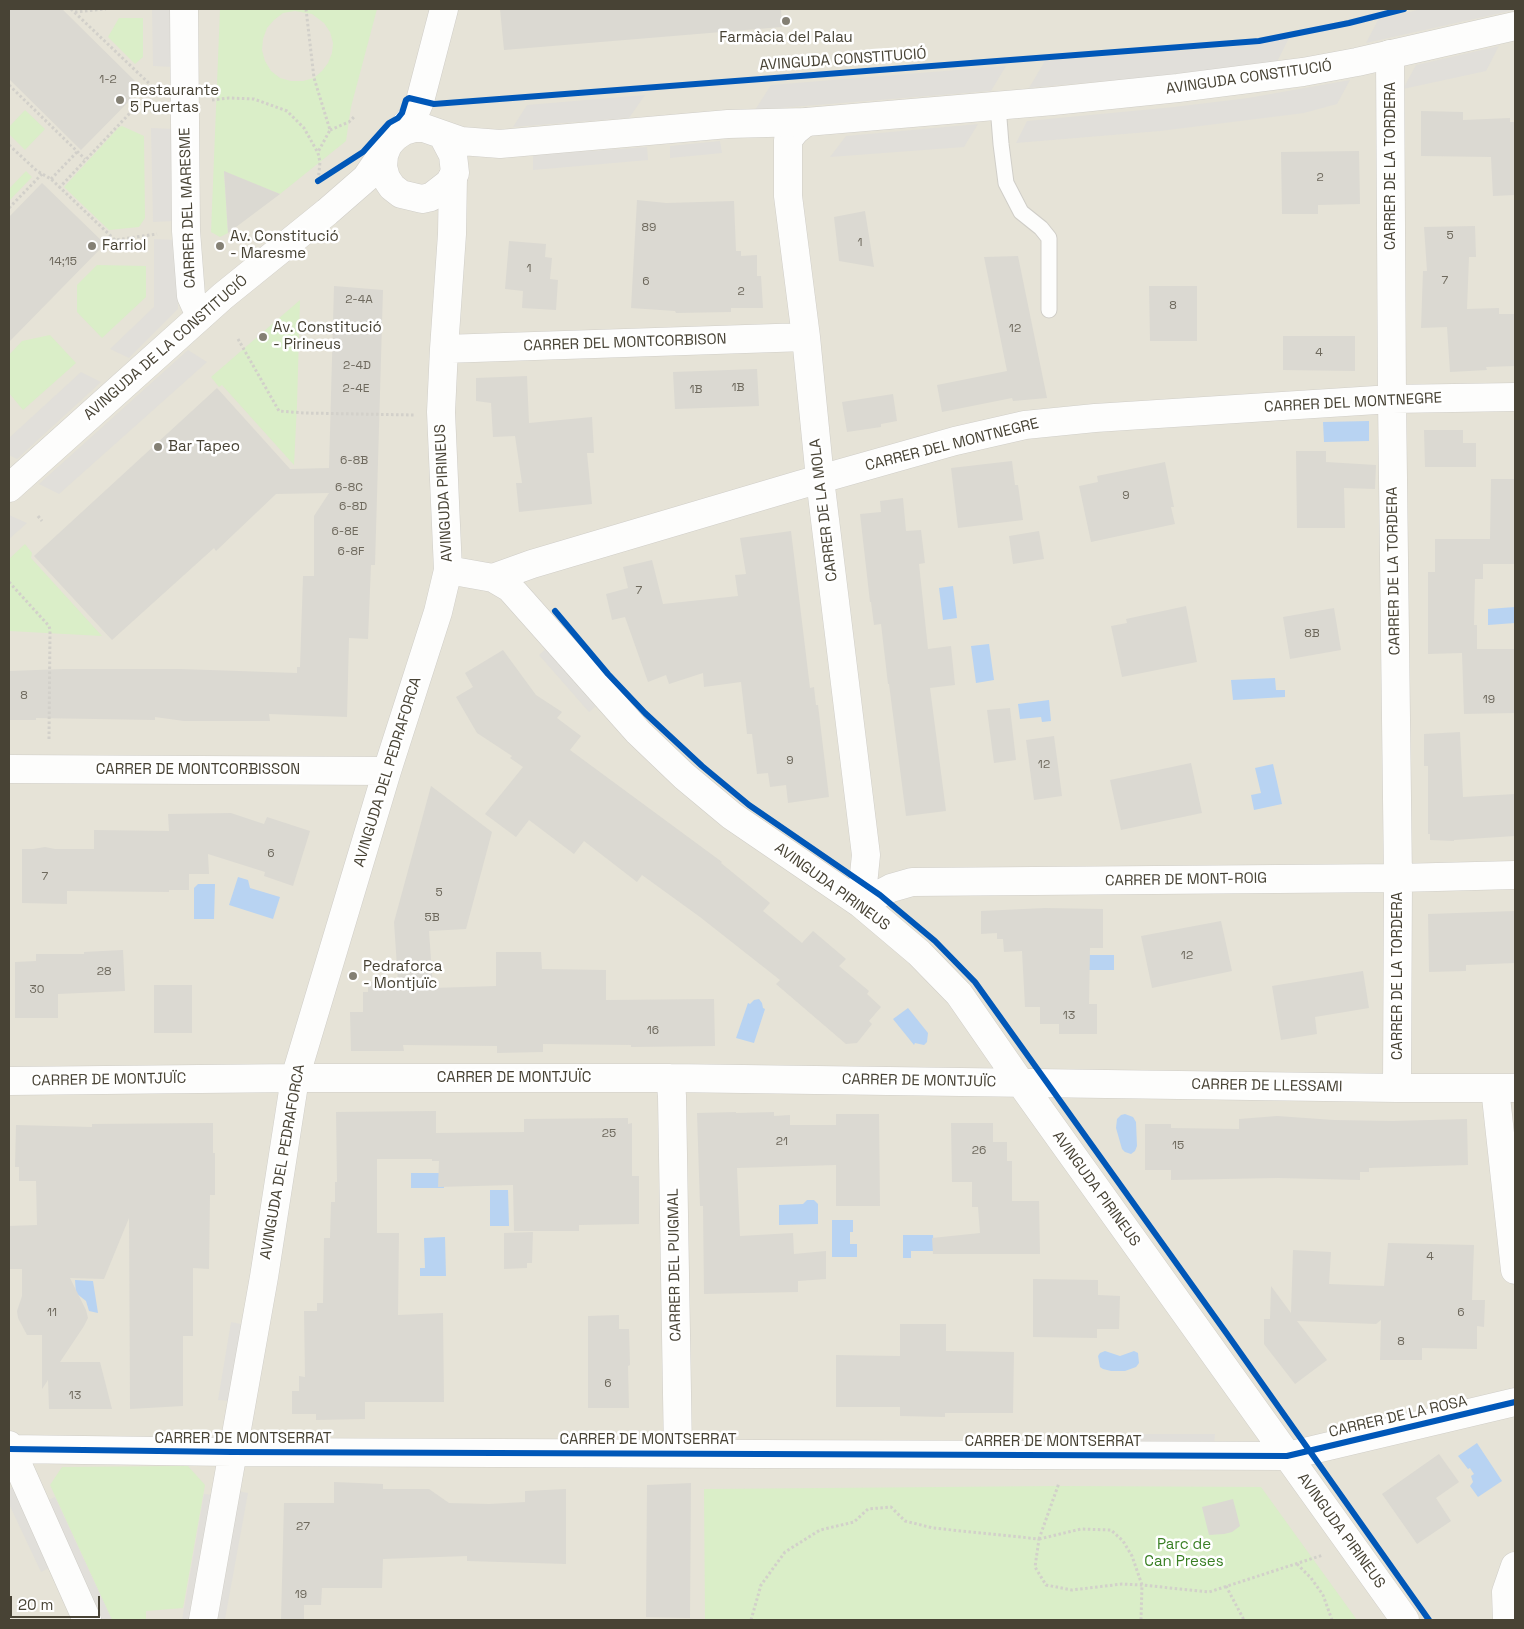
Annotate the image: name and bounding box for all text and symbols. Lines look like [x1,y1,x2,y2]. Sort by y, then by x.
marker: Farmàcia del Palau [780,15,792,27]
place label: Farmàcia del Palau [719,29,853,47]
street label: AVINGUDA CONSTITUCIÓ [759,45,927,75]
street label: AVINGUDA CONSTITUCIÓ [1165,57,1333,99]
house number: 1-2 [99,73,117,87]
place label: Restaurante 5 Puertas [130,82,219,117]
street label: CARRER DE LA TORDERA [1382,82,1400,250]
marker: Restaurante 5 Puertas [114,94,126,106]
street label: CARRER DEL MARESME [176,127,200,289]
house number: 2 [1316,171,1324,185]
house number: 89 [642,221,656,235]
place label: Av. Constitució - Maresme [230,228,339,263]
house number: 5 [1446,229,1454,243]
house number: 1 [857,236,863,250]
place label: Farriol [102,237,147,255]
marker: Farriol [86,240,98,252]
marker: Av. Constitució - Maresme [214,240,226,252]
house number: 14;15 [49,255,77,269]
house number: 1 [526,262,532,276]
street label: AVINGUDA DE LA CONSTITUCIÓ [80,272,252,424]
house number: 7 [1442,274,1448,288]
house number: 6 [642,275,650,289]
house number: 2 [737,285,745,299]
house number: 2-4A [345,293,373,307]
house number: 8 [1169,299,1177,313]
place label: Av. Constitució - Pirineus [273,319,382,354]
house number: 12 [1009,322,1021,336]
street label: CARRER DEL MONTCORBISON [523,330,727,356]
marker: Av. Constitució - Pirineus [257,331,269,343]
house number: 4 [1315,346,1323,360]
house number: 2-4D [343,359,371,373]
house number: 1B [732,381,744,395]
house number: 2-4E [343,382,369,396]
house number: 1B [690,383,702,397]
street label: CARRER DEL MONTNEGRE [1264,389,1442,417]
street label: CARRER DEL MONTNEGRE [863,415,1041,475]
street label: AVINGUDA PIRINEUS [431,424,457,562]
street label: CARRER DE LA MOLA [806,437,842,583]
place label: Bar Tapeo [168,438,240,456]
marker: Bar Tapeo [152,441,164,453]
house number: 6-8B [340,454,368,468]
house number: 6-8C [335,481,363,495]
street label: CARRER DE LA TORDERA [1384,487,1404,655]
house number: 9 [1122,489,1130,503]
house number: 6-8D [339,500,367,514]
house number: 6-8E [331,525,359,539]
house number: 6-8F [338,545,364,559]
house number: 7 [636,584,642,598]
house number: 8B [1304,627,1320,641]
street label: AVINGUDA DEL PEDRAFORCA [350,675,426,869]
house number: 8 [20,689,28,703]
house number: 19 [1483,693,1495,707]
house number: 9 [786,754,794,768]
house number: 12 [1038,758,1050,772]
street label: CARRER DE MONTCORBISSON [96,761,300,779]
street label: AVINGUDA PIRINEUS [771,839,893,935]
house number: 6 [267,847,275,861]
house number: 7 [42,870,48,884]
street label: CARRER DE MONT-ROIG [1105,870,1267,890]
house number: 5 [435,886,443,900]
street label: CARRER DE LA TORDERA [1389,892,1407,1060]
house number: 5B [424,911,440,925]
house number: 12 [1181,949,1193,963]
place label: Pedraforca - Montjuïc [363,958,442,993]
house number: 28 [97,965,111,979]
marker: Pedraforca - Montjuïc [347,970,359,982]
house number: 30 [30,983,44,997]
house number: 13 [1063,1009,1075,1023]
house number: 16 [647,1024,659,1038]
street label: AVINGUDA DEL PEDRAFORCA [257,1063,309,1261]
street label: CARRER DE MONTJUÏC [437,1069,591,1087]
street label: CARRER DE MONTJUÏC [32,1070,186,1090]
street label: CARRER DE MONTJUÏC [842,1071,996,1091]
street label: CARRER DE LLESSAMI [1191,1076,1343,1096]
house number: 25 [602,1127,616,1141]
street label: AVINGUDA PIRINEUS [1048,1128,1144,1250]
house number: 21 [776,1135,788,1149]
house number: 15 [1172,1139,1184,1153]
house number: 26 [972,1144,986,1158]
street label: CARRER DEL PUIGMAL [665,1188,685,1342]
house number: 4 [1426,1250,1434,1264]
house number: 11 [47,1306,57,1320]
house number: 6 [1457,1306,1465,1320]
house number: 8 [1397,1335,1405,1349]
house number: 6 [604,1377,612,1391]
house number: 13 [69,1389,81,1403]
street label: CARRER DE LA ROSA [1327,1392,1469,1442]
street label: CARRER DE MONTSERRAT [154,1430,332,1448]
street label: CARRER DE MONTSERRAT [559,1431,737,1449]
street label: CARRER DE MONTSERRAT [964,1433,1142,1451]
street label: AVINGUDA PIRINEUS [1293,1470,1389,1592]
house number: 27 [296,1520,310,1534]
park label: Parc de Can Preses [1144,1536,1224,1571]
scale bar [12,1586,102,1618]
house number: 19 [295,1588,307,1602]
text: 20 m [18,1595,53,1614]

